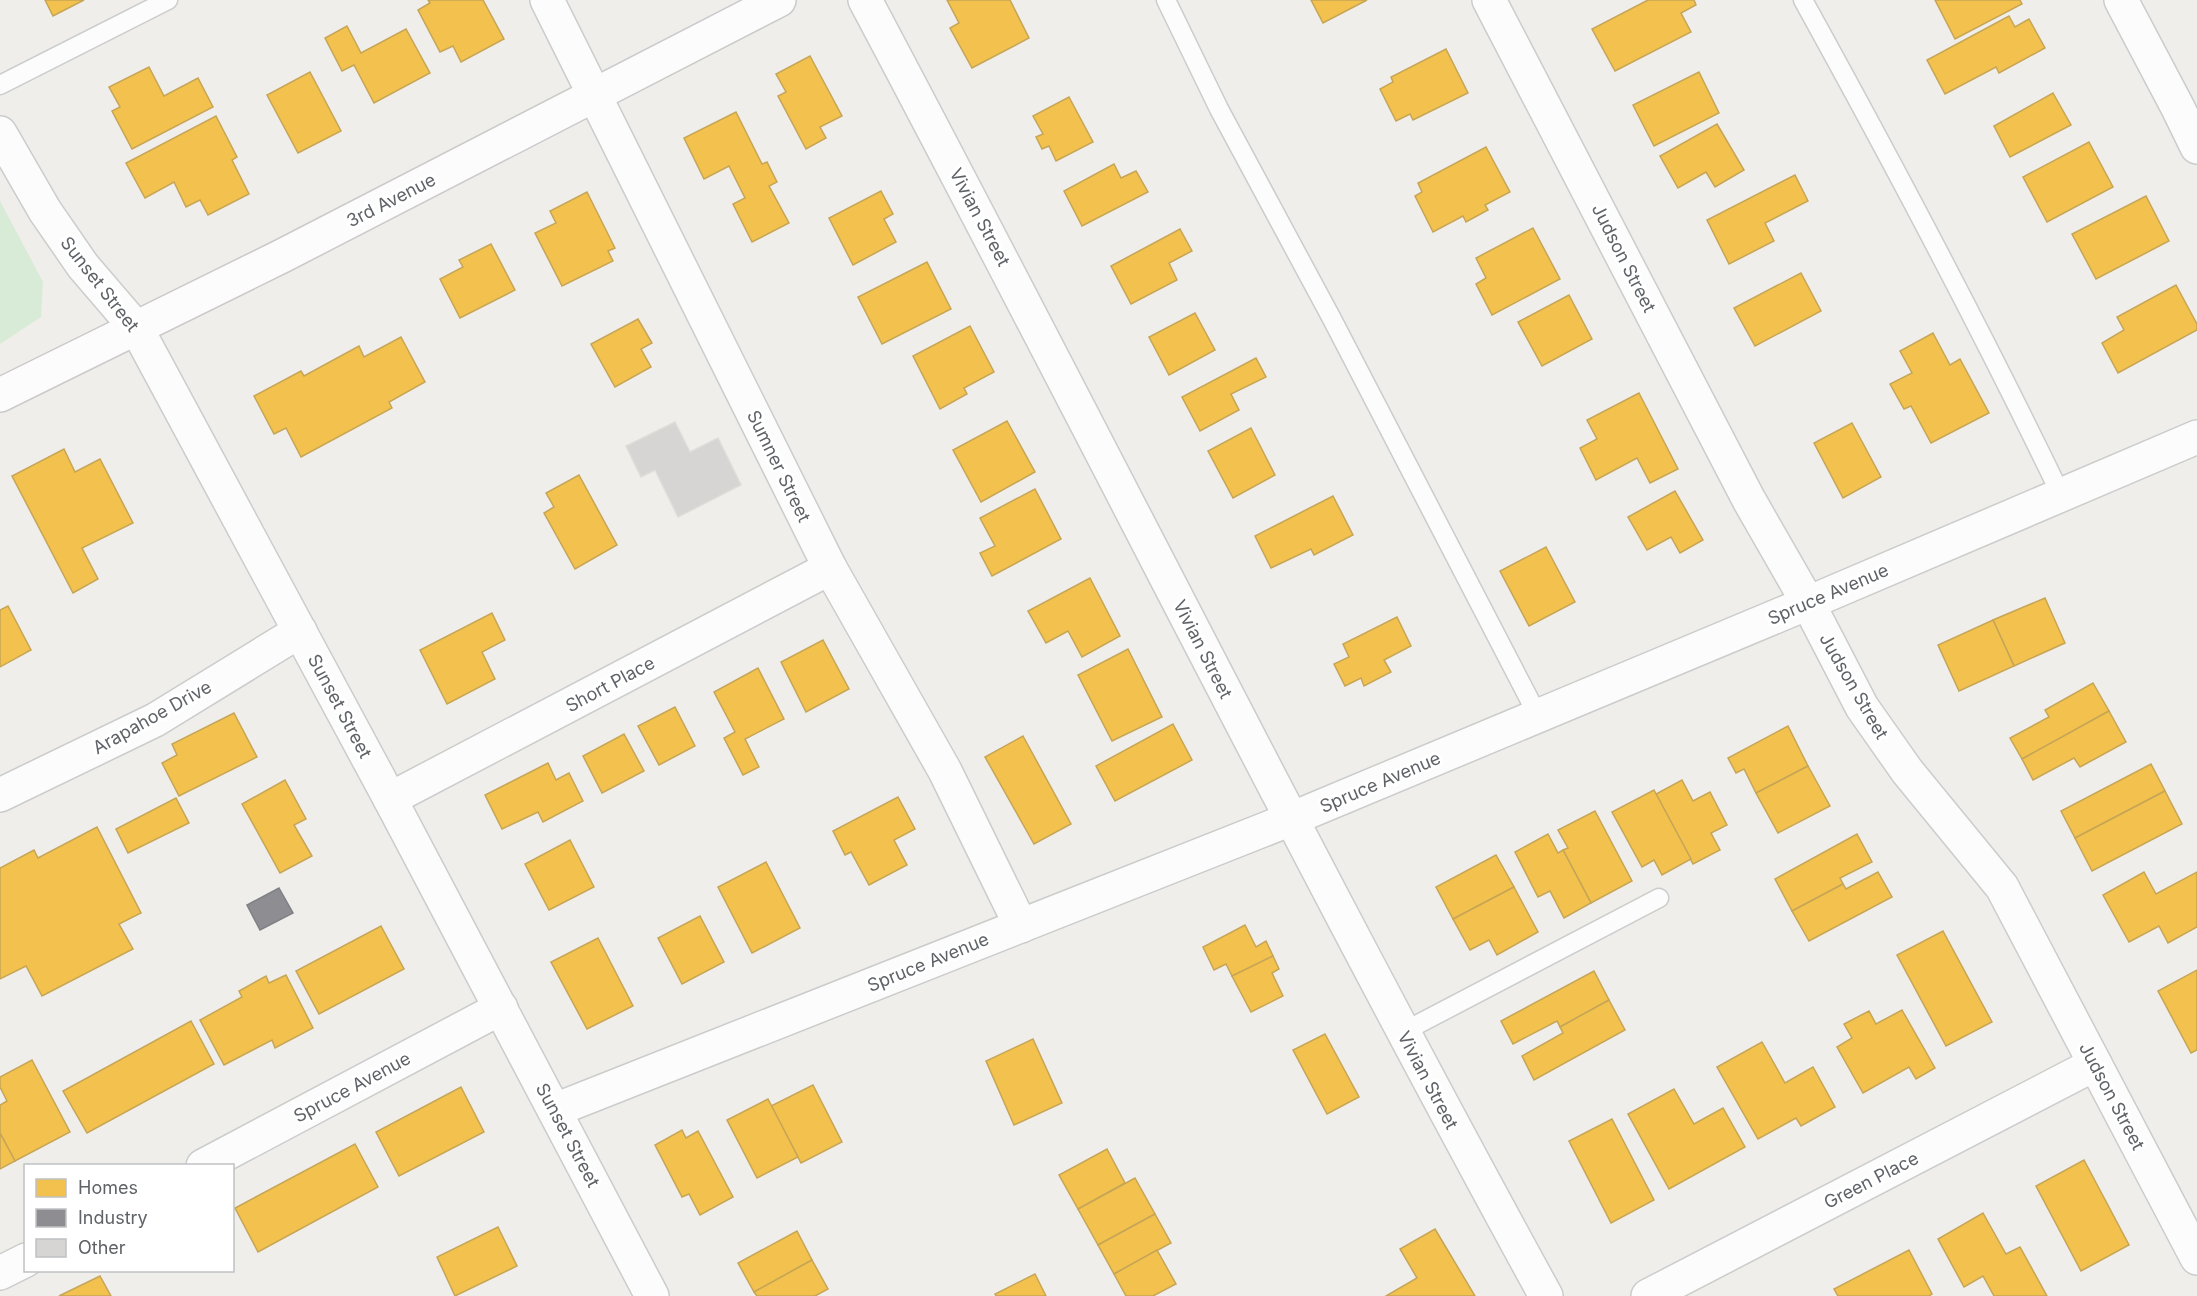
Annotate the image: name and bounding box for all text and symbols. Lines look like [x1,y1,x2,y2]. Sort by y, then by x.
street label: Vivian Street [945,164,1015,270]
street label: 3rd Avenue [343,169,439,231]
street label: Judson Street [1588,200,1660,316]
street label: Sunset Street [56,232,144,336]
street label: Sumner Street [743,407,815,525]
street label: Spruce Avenue [1764,559,1892,629]
street label: Vivian Street [1169,596,1237,702]
street label: Judson Street [1815,629,1893,743]
street label: Sunset Street [304,650,376,762]
street label: Short Place [562,652,658,716]
street label: Arapahoe Drive [89,676,215,758]
street label: Spruce Avenue [1316,747,1444,817]
street label: Spruce Avenue [864,928,992,996]
street label: Vivian Street [1393,1027,1463,1133]
street label: Judson Street [2075,1039,2149,1153]
street label: Spruce Avenue [290,1047,414,1127]
street label: Sunset Street [532,1079,604,1191]
street label: Green Place [1820,1147,1922,1213]
legend [24,1164,234,1272]
text: Homes [78,1177,138,1198]
text: Industry [78,1207,148,1228]
text: Other [78,1237,126,1258]

